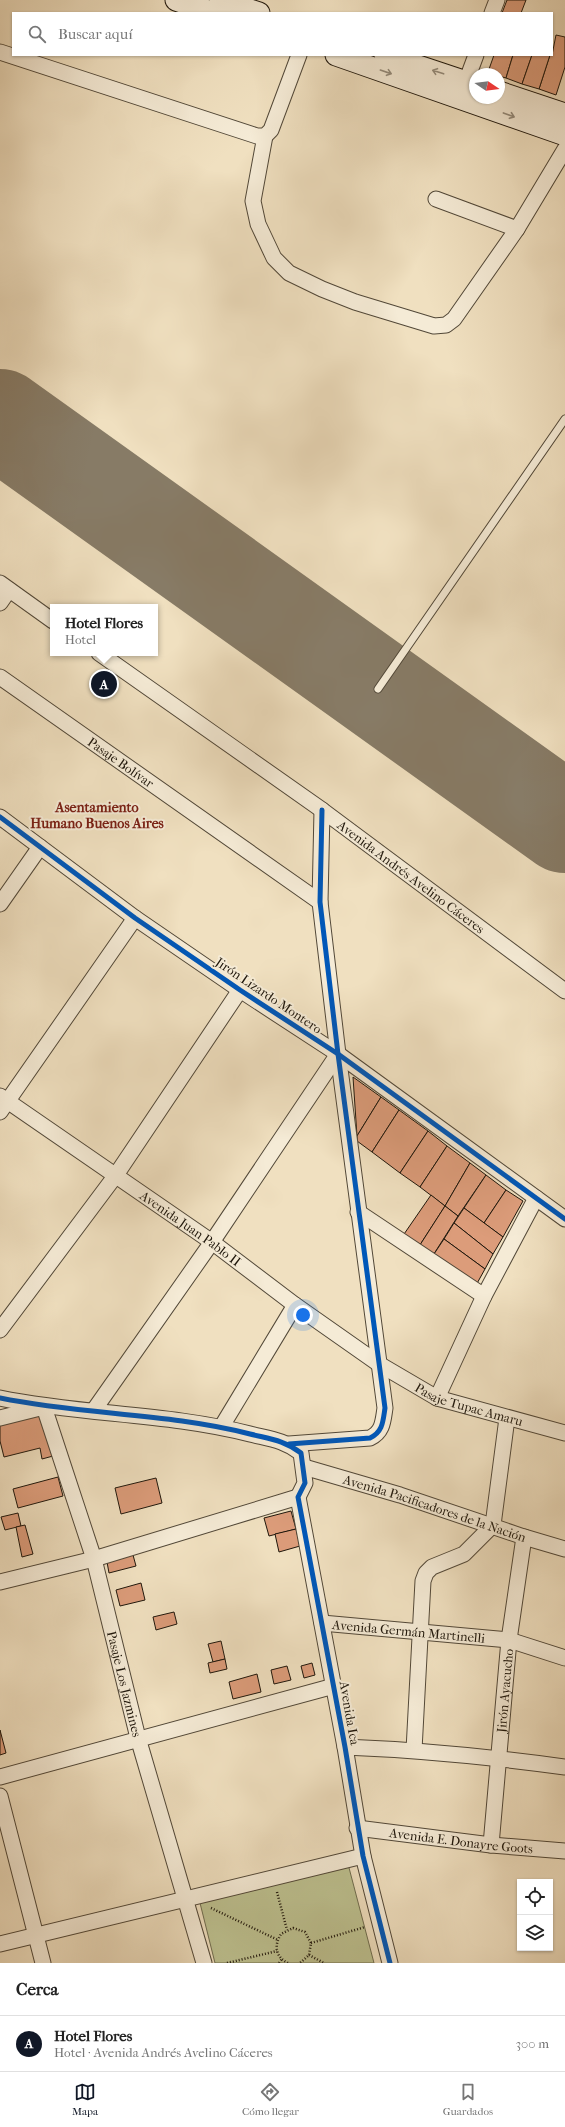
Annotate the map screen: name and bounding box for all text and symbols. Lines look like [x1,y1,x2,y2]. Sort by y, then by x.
search box [12,12,553,56]
icon: search [26,23,48,45]
text: Buscar aquí [58,25,133,43]
one-way arrow [432,68,444,76]
north arrow [469,68,505,104]
one-way arrow [380,69,392,77]
one-way arrow [503,112,515,120]
popup [50,604,158,656]
text: Hotel Flores [65,614,143,632]
text: Hotel [65,632,96,647]
pin: A [91,669,117,699]
street label: Pasaje Bolívar [85,734,157,791]
district label: Asentamiento Humano Buenos Aires [30,799,165,832]
street label: Avenida Andrés Avelino Cáceres [334,817,488,937]
street label: Jirón Lizardo Montero [212,954,325,1037]
street label: Avenida Juan Pablo II [136,1187,244,1269]
your location [293,1305,313,1325]
street label: Pasaje Tupac Amaru [412,1380,525,1429]
street label: Avenida Pacificadores de la Nación [340,1472,528,1545]
street label: Avenida Germán Martinelli [331,1617,486,1646]
street label: Pasaje Los Jazmines [104,1629,145,1739]
street label: Jirón Ayacucho [494,1648,516,1734]
street label: Avenida Ica [336,1679,363,1747]
street label: Avenida E. Donayre Goots [387,1825,534,1856]
map controls [517,1879,553,1951]
button: locate [517,1879,553,1915]
button: layers [517,1915,553,1951]
text: Cerca [16,1979,58,1999]
text: Hotel Flores [54,2027,132,2045]
text: A [25,2036,33,2051]
text: 300 m [516,2036,549,2051]
text: Hotel · Avenida Andrés Avelino Cáceres [54,2045,273,2060]
tab: Mapa [72,2081,98,2118]
tab: Cómo llegar [242,2081,299,2118]
tab: Guardados [443,2081,493,2118]

